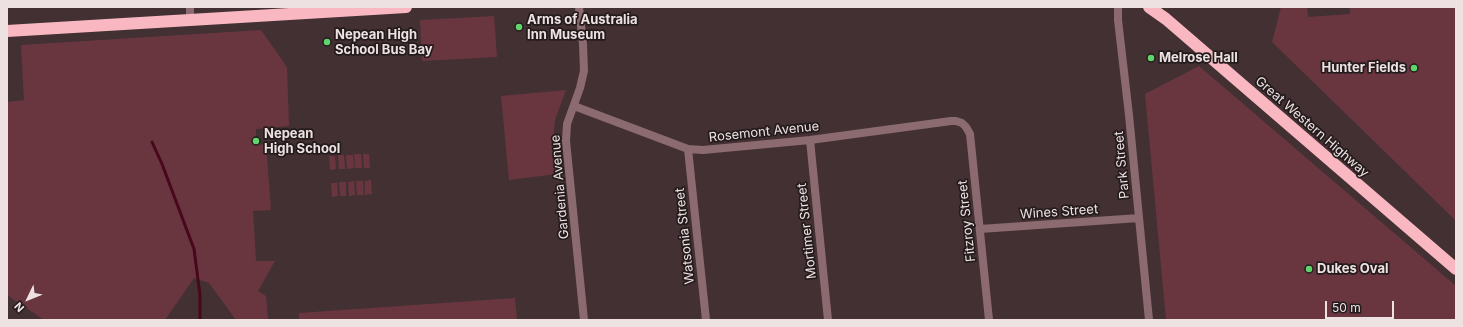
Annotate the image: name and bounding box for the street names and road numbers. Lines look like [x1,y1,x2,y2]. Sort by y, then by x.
street label: Great Western Highway [1252,73,1372,181]
street label: Rosemont Avenue [708,118,820,146]
street label: Park Street [1111,130,1133,200]
street label: Gardenia Avenue [548,134,572,240]
street label: Fitzroy Street [955,179,979,263]
street label: Mortimer Street [794,182,820,280]
street label: Watsonia Street [672,187,698,285]
street label: Wines Street [1019,201,1099,223]

